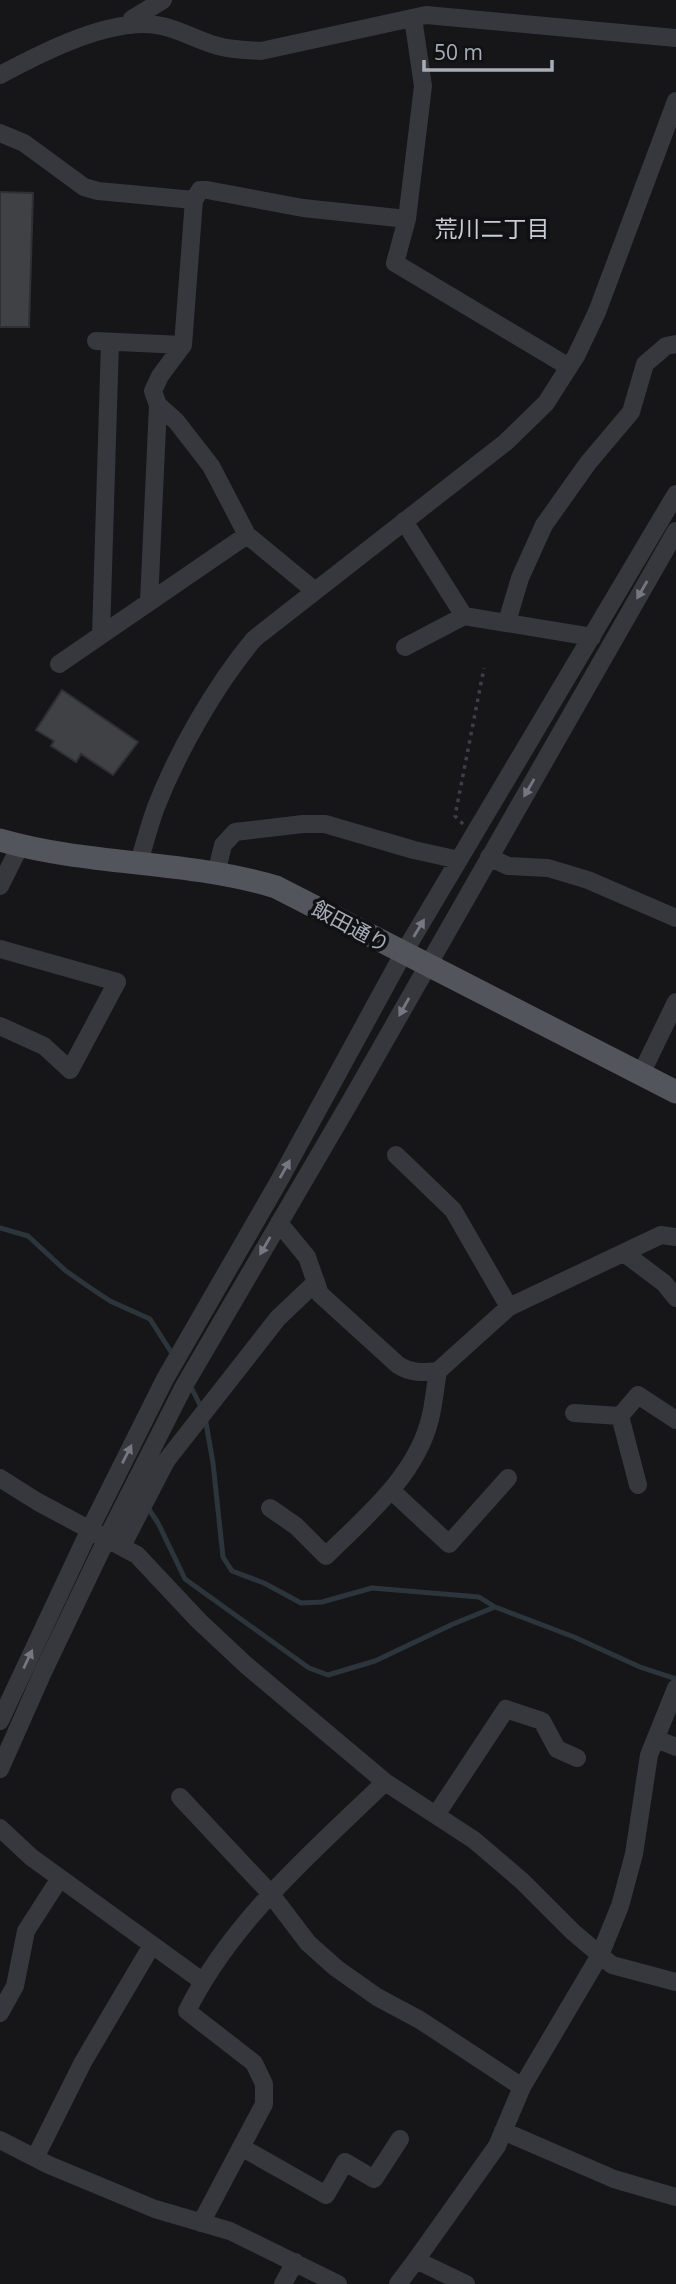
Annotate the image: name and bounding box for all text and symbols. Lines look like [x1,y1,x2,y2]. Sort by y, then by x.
scale bar [424,28,552,72]
text: 50 m [434,38,483,66]
district label: 荒川二丁目 [435,212,550,244]
one-way arrow [636,581,648,600]
one-way arrow [523,778,535,798]
street label: 飯田通り [307,894,395,958]
one-way arrow [413,918,425,937]
one-way arrow [398,997,410,1016]
one-way arrow [279,1160,291,1179]
one-way arrow [259,1236,271,1256]
one-way arrow [122,1444,133,1464]
one-way arrow [22,1649,34,1669]

